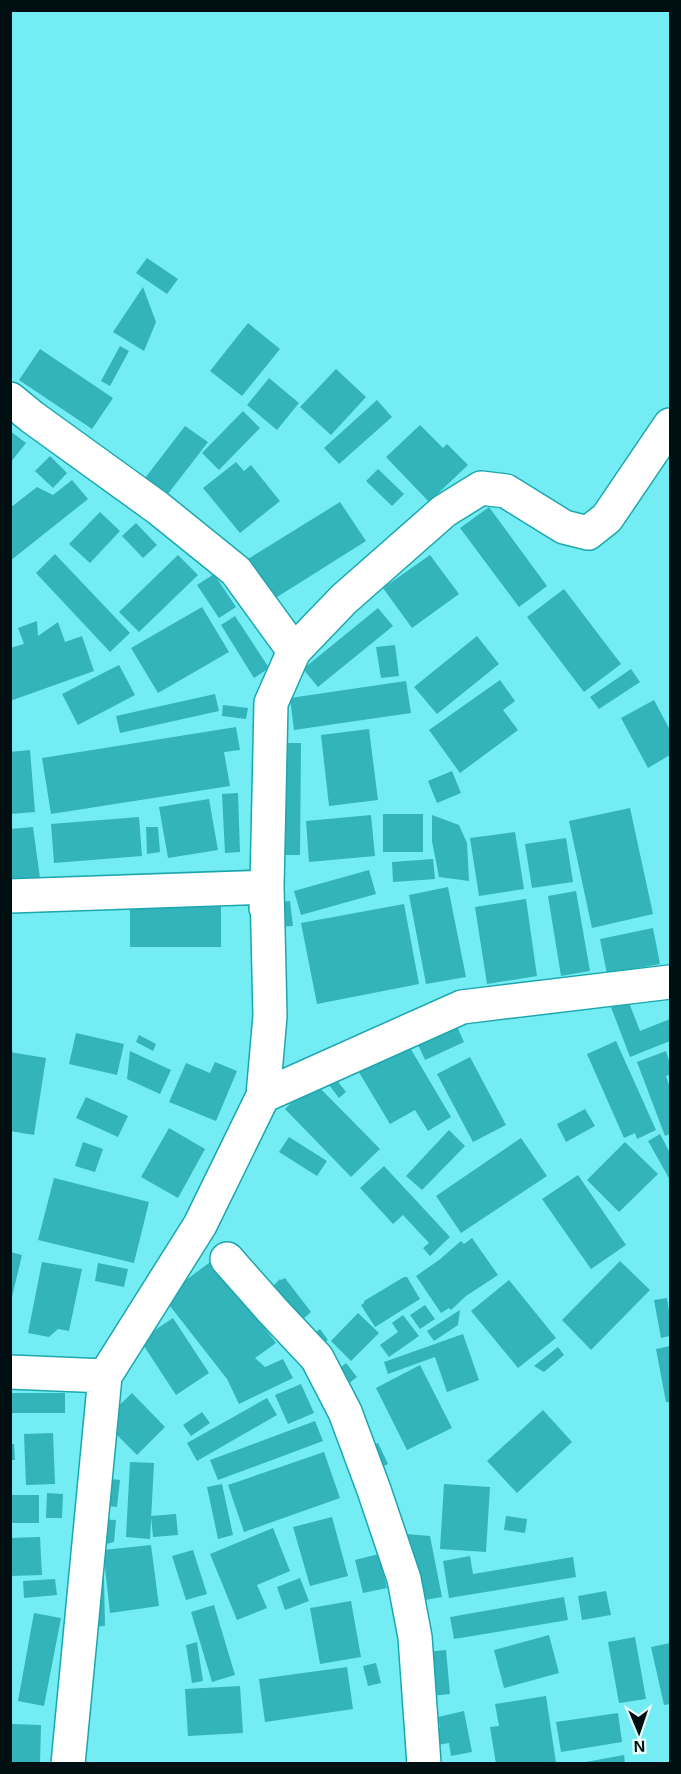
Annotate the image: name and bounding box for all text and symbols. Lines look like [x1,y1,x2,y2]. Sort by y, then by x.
north arrow [609,1702,669,1762]
text: N [633,1738,646,1755]

